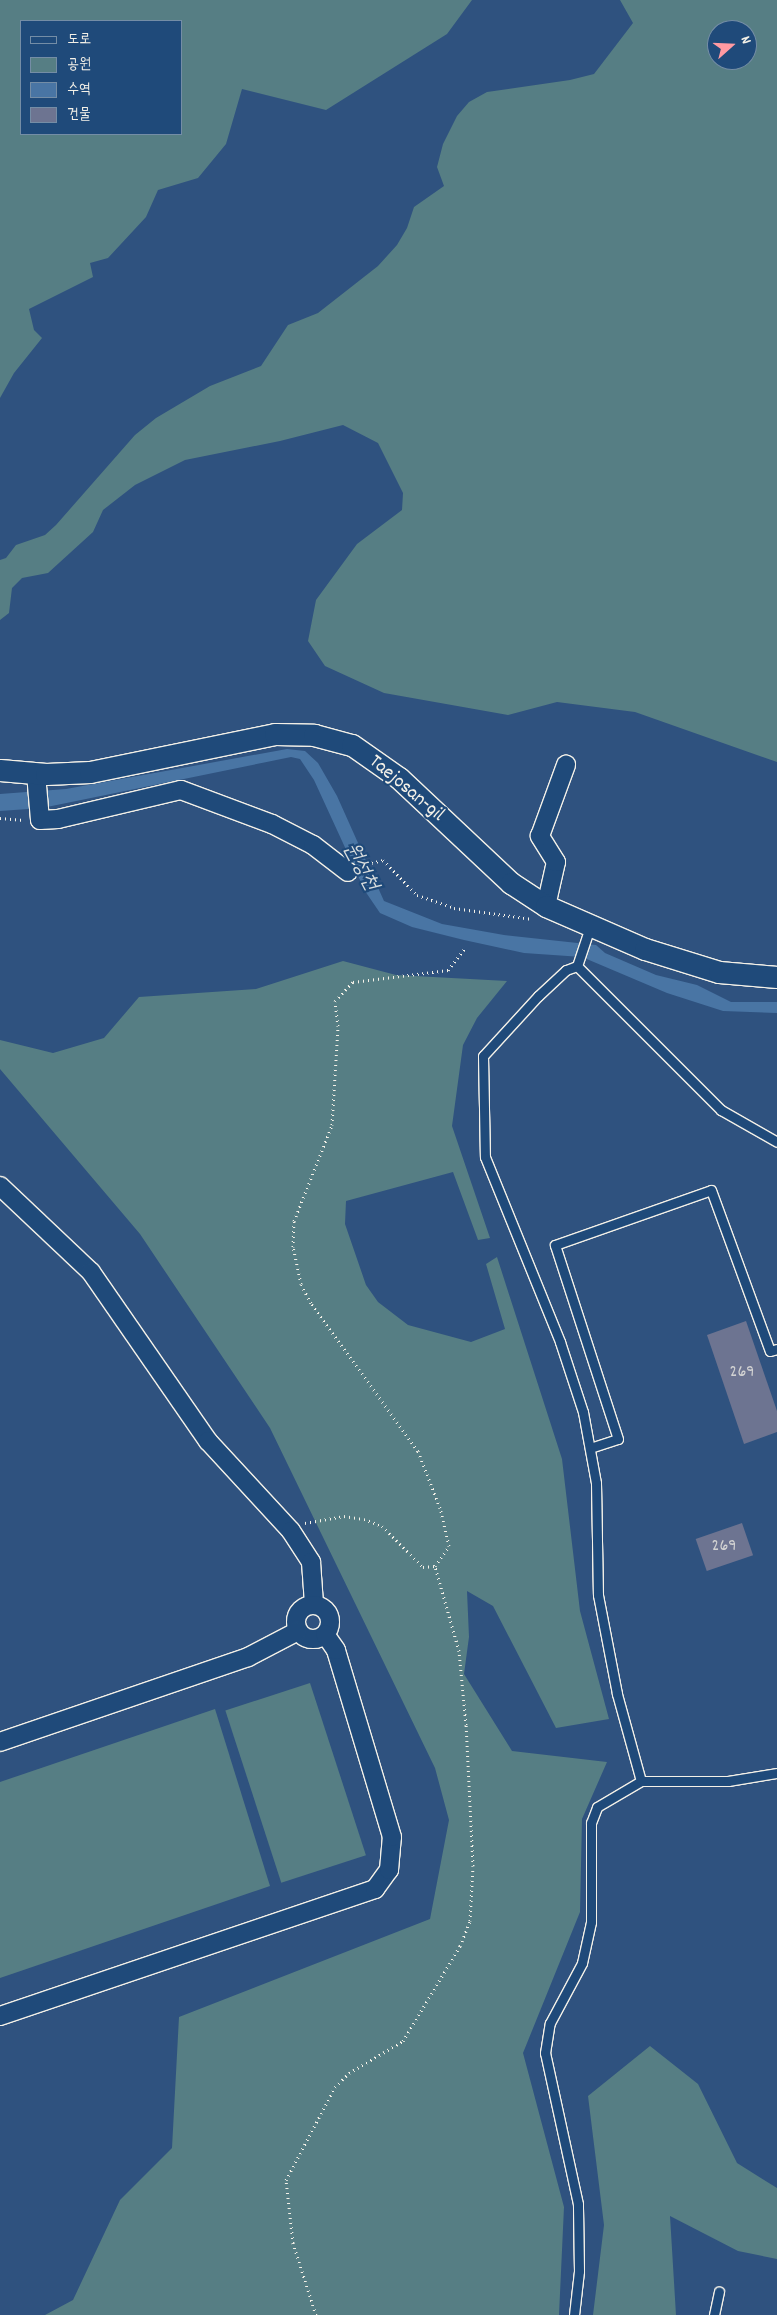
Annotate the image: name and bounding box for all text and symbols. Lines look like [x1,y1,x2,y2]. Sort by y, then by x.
legend [20,20,182,135]
north arrow [707,20,757,70]
text: 도로 [67,29,91,51]
text: N [735,34,756,47]
text: 공원 [67,54,91,76]
text: 수역 [67,79,91,101]
text: 건물 [67,104,91,126]
street label: Taejosan-gil [363,750,449,828]
water label: 원성천 [337,839,383,895]
house number: 269 [730,1362,754,1384]
house number: 269 [712,1536,736,1558]

